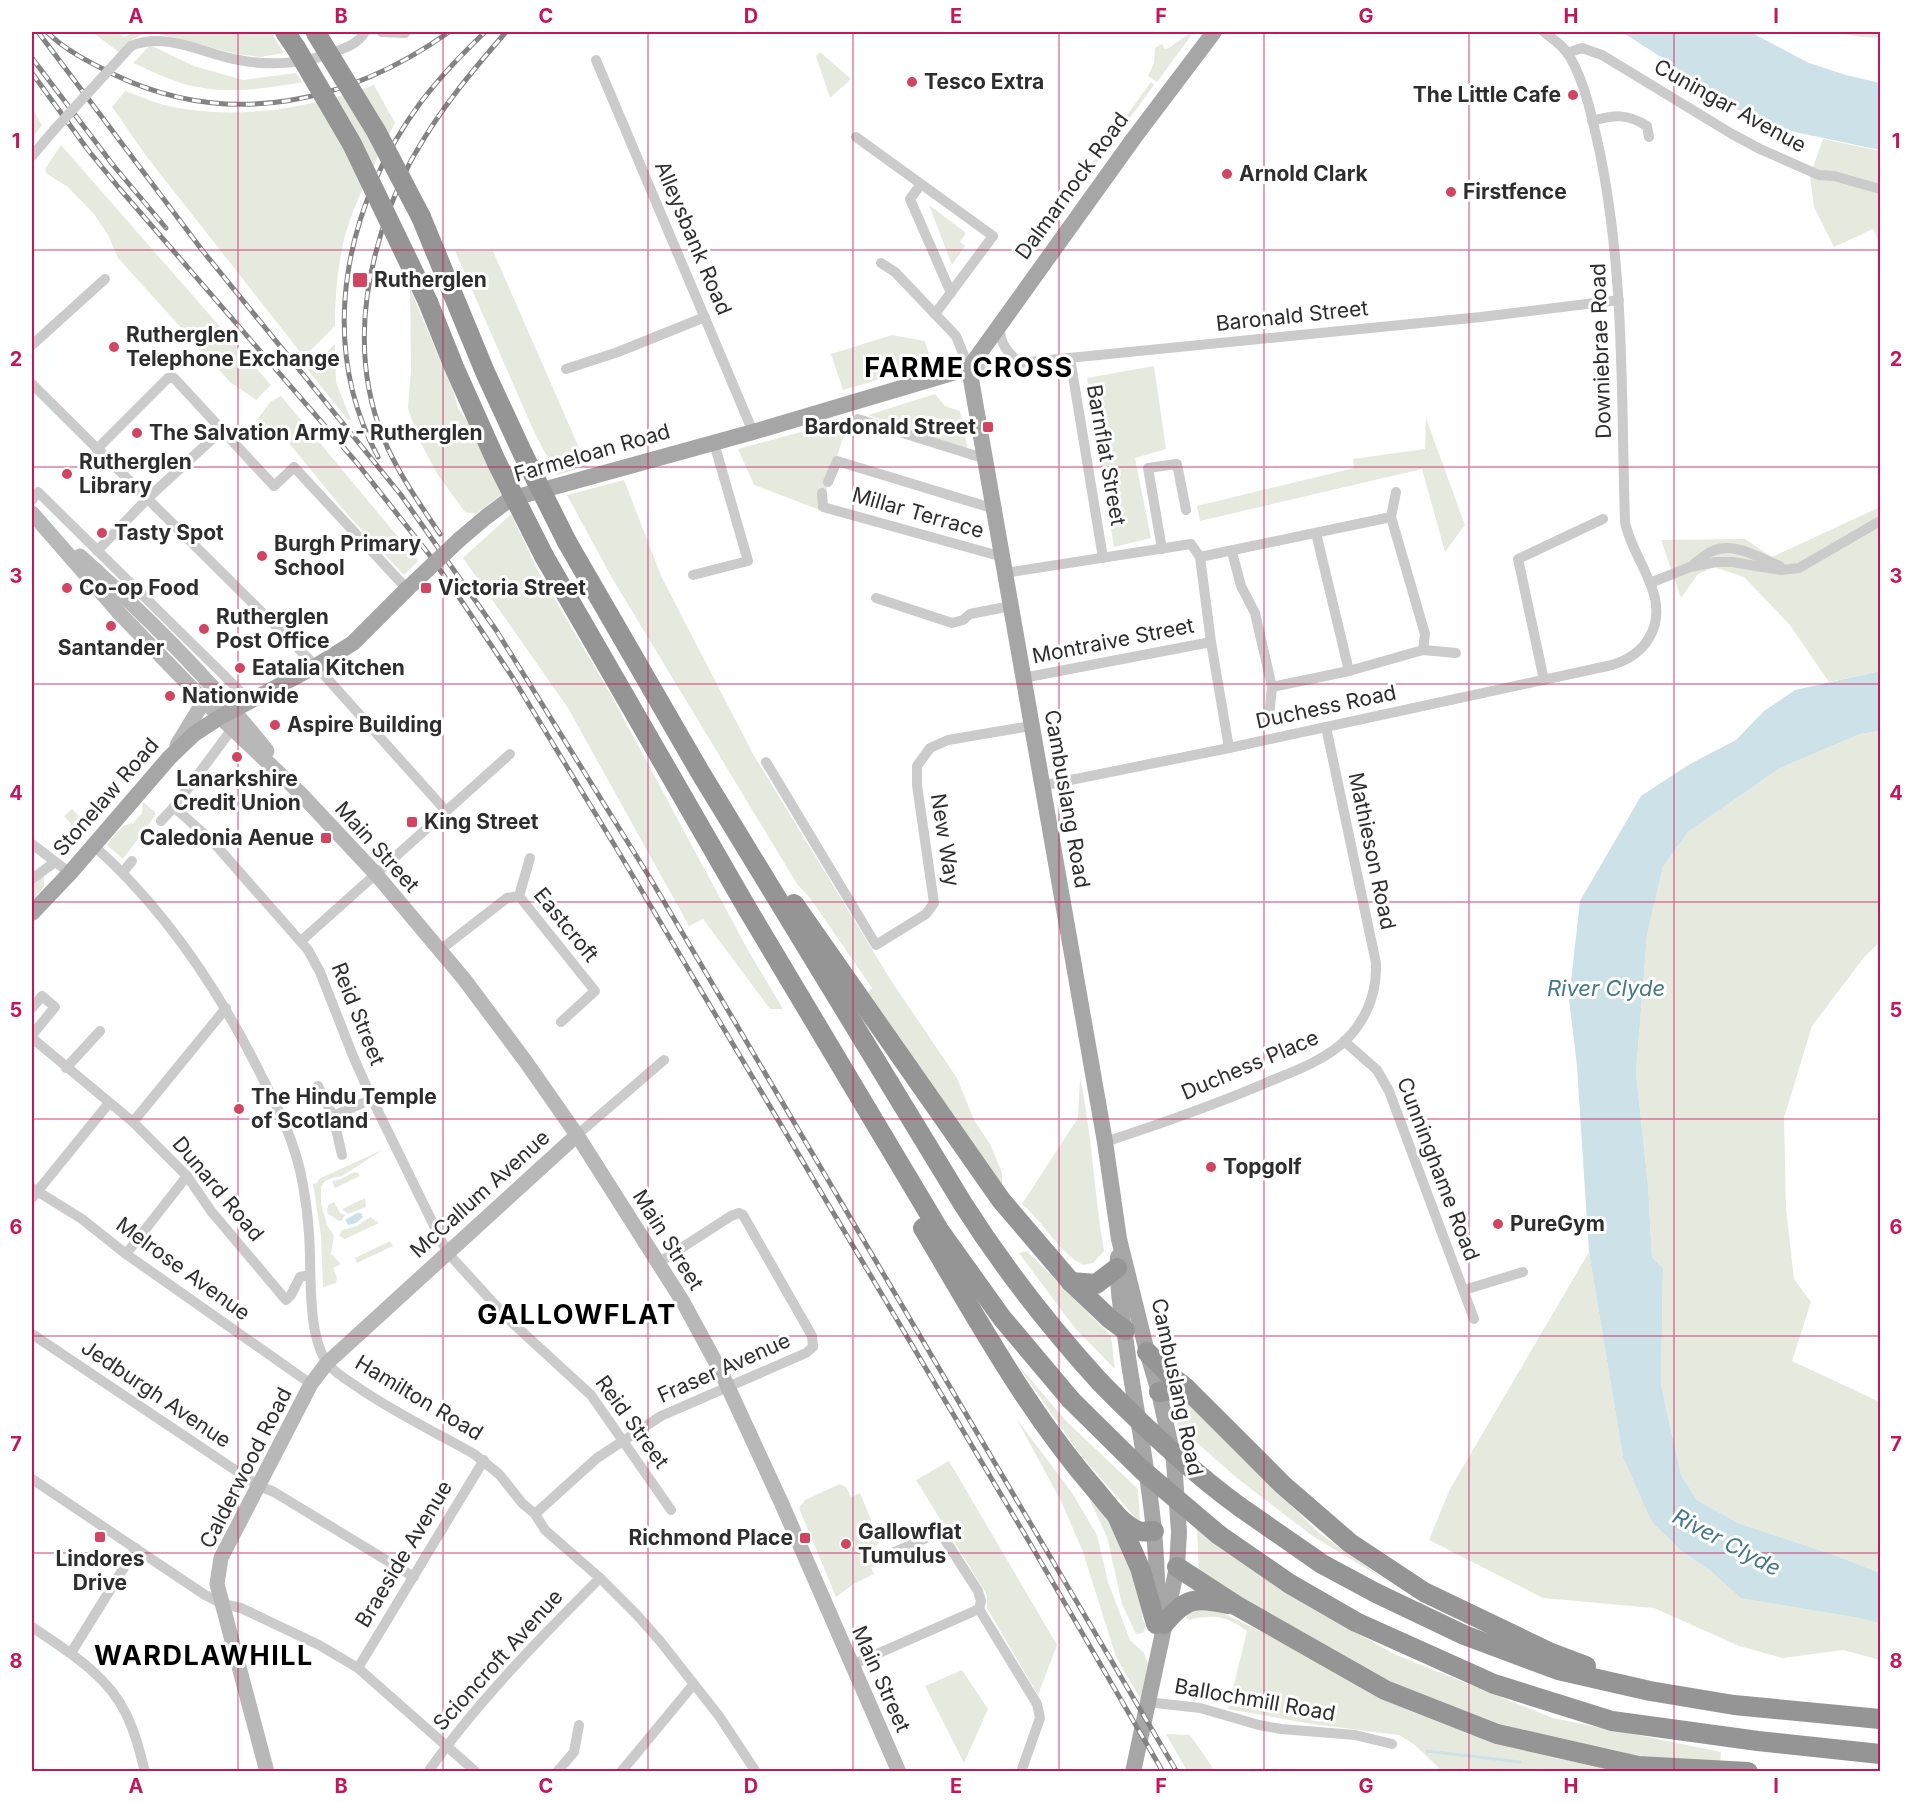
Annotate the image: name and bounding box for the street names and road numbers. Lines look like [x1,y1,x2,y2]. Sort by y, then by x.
street label: Cuningar Avenue [1650,53,1811,158]
street label: Dalmarnock Road [1010,107,1133,264]
street label: Alleysbank Road [650,157,737,319]
street label: Downiebrae Road [1585,263,1616,439]
street label: Baronald Street [1215,295,1369,336]
street label: Barnflat Street [1082,382,1131,528]
street label: Farmeloan Road [511,418,673,487]
street label: Millar Terrace [849,482,987,543]
street label: Montraive Street [1030,613,1196,668]
street label: Duchess Road [1253,679,1398,734]
street label: Cambuslang Road [1039,708,1095,890]
street label: Stonelaw Road [48,733,164,861]
street label: Mathieson Road [1344,770,1401,932]
street label: New Way [926,792,965,888]
street label: Main Street [330,796,425,897]
street label: Eastcroft [529,883,604,967]
street label: Reid Street [327,959,390,1069]
street label: Duchess Place [1177,1024,1322,1105]
street label: Cunninghame Road [1392,1074,1485,1264]
street label: McCallum Avenue [405,1125,554,1263]
street label: Dunard Road [167,1131,269,1246]
street label: Main Street [628,1185,709,1295]
street label: Melrose Avenue [111,1212,255,1326]
street label: Cambuslang Road [1146,1296,1208,1478]
street label: Fraser Avenue [654,1327,794,1408]
street label: Jedburgh Avenue [77,1334,236,1453]
street label: Hamilton Road [351,1350,488,1445]
street label: Reid Street [590,1370,674,1473]
street label: Calderwood Road [194,1383,297,1552]
street label: Braeside Avenue [350,1476,457,1632]
street label: Scioncroft Avenue [428,1584,568,1735]
street label: Main Street [847,1622,916,1736]
street label: Ballochmill Road [1173,1673,1337,1726]

